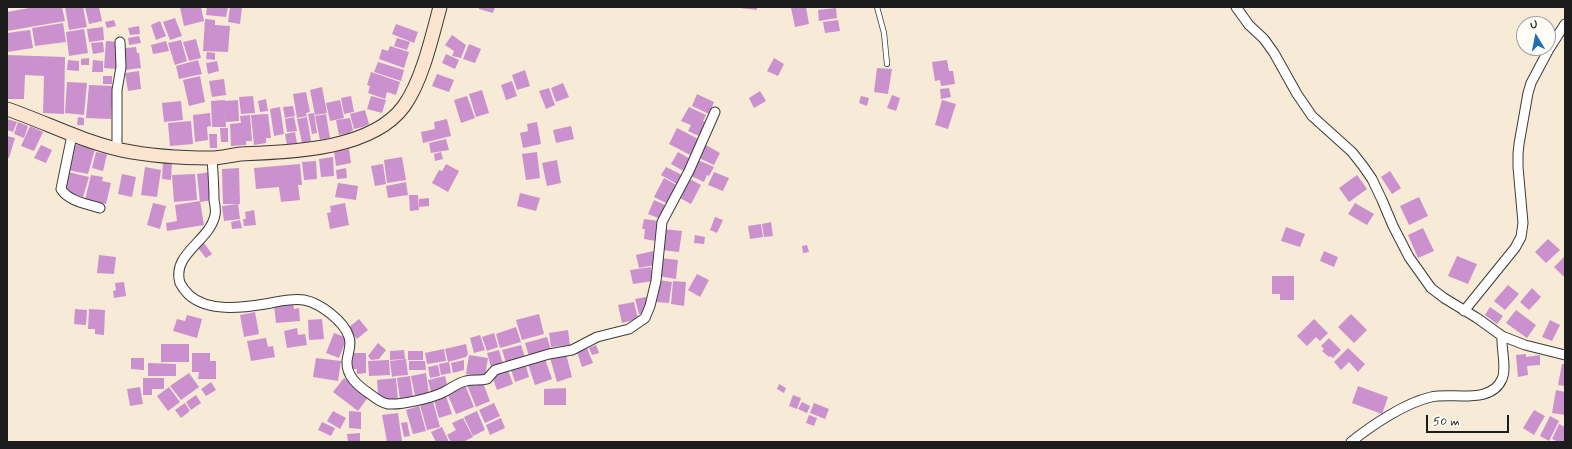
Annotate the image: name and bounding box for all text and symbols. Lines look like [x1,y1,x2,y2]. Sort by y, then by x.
north arrow [1516,16,1556,56]
text: U [1529,18,1539,33]
scale bar [1428,407,1511,433]
text: 50 m [1433,414,1460,430]

